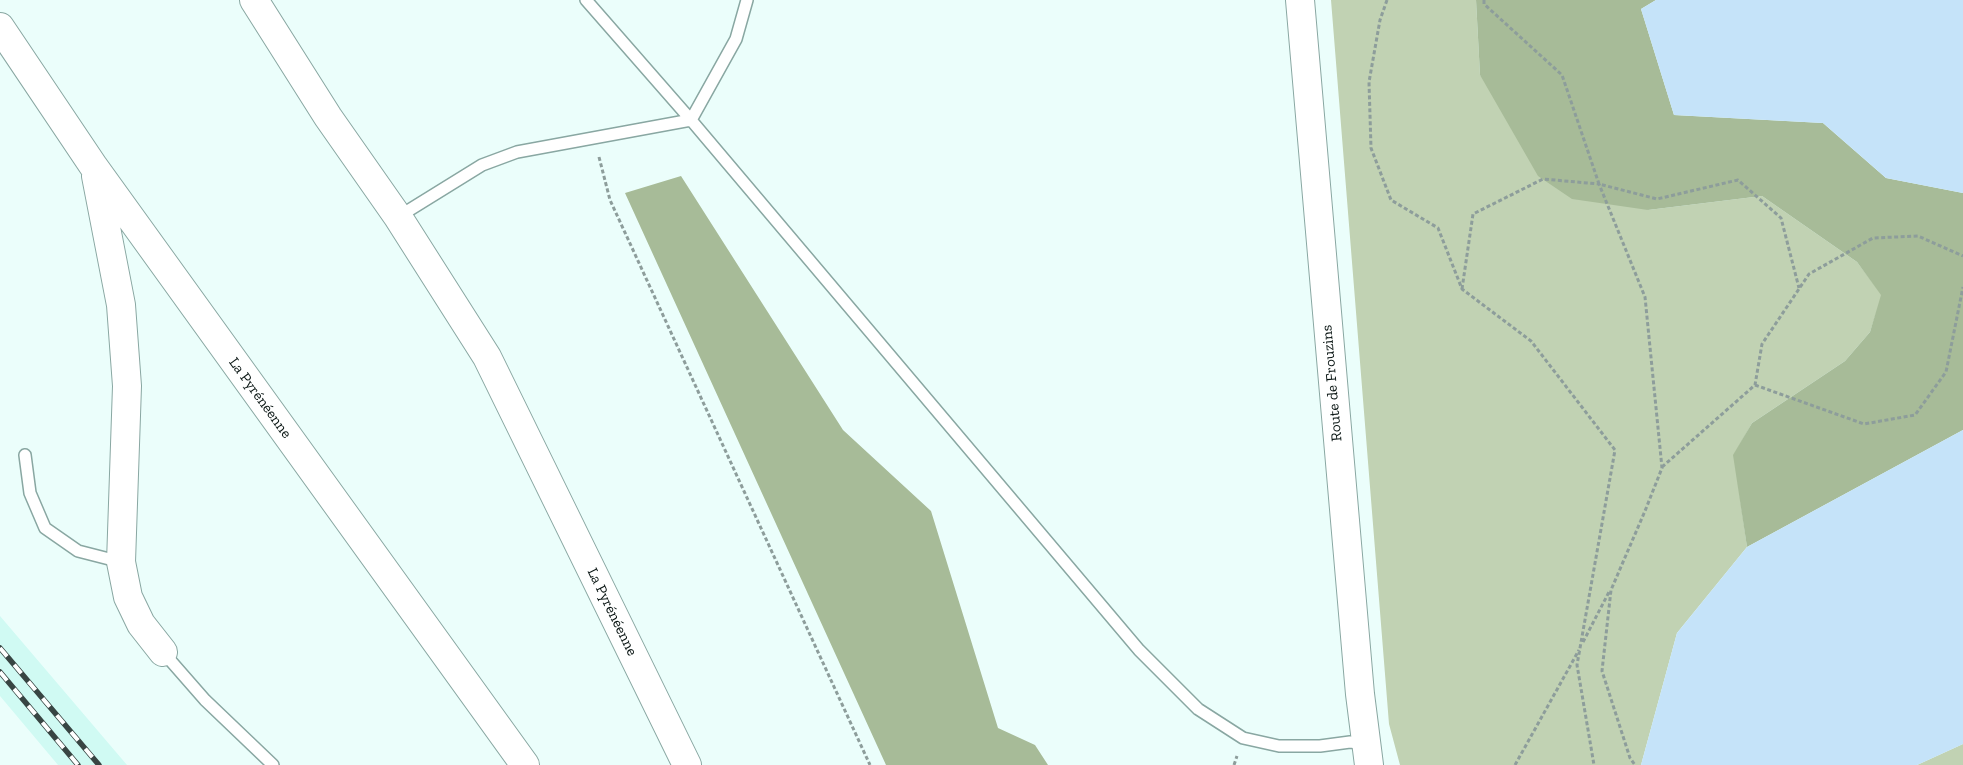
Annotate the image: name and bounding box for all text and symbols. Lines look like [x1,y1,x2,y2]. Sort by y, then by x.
street label: Route de Frouzins [1318,324,1346,442]
street label: La Pyrénéenne [225,354,295,442]
street label: La Pyrénéenne [583,565,641,659]

